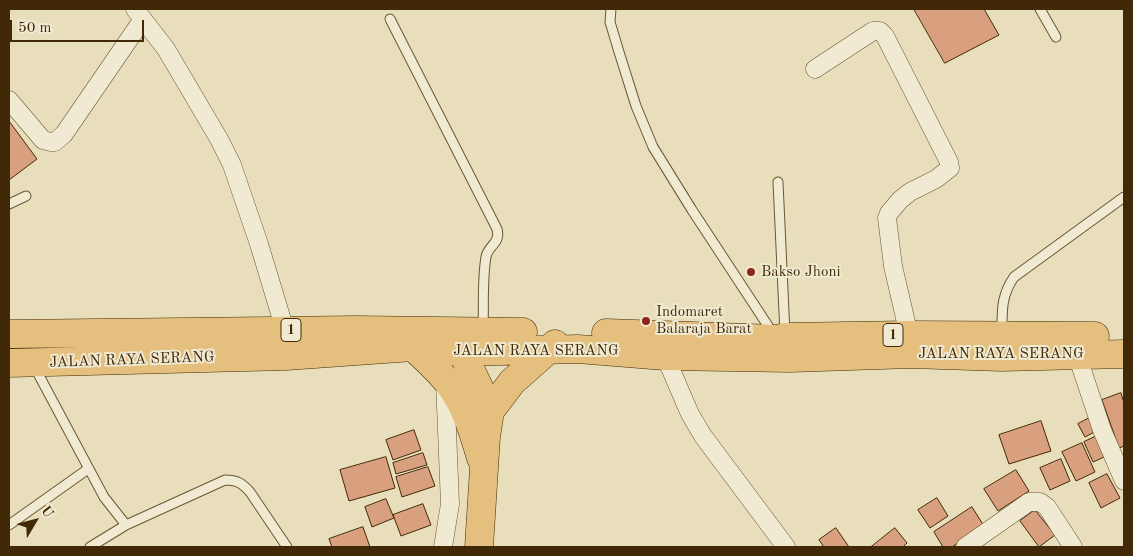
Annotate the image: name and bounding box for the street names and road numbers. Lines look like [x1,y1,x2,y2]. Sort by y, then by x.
road number: 1 [281,318,301,342]
road number: 1 [883,324,903,346]
street label: JALAN RAYA SERANG [453,342,619,360]
street label: JALAN RAYA SERANG [918,345,1084,363]
street label: JALAN RAYA SERANG [49,348,215,372]

